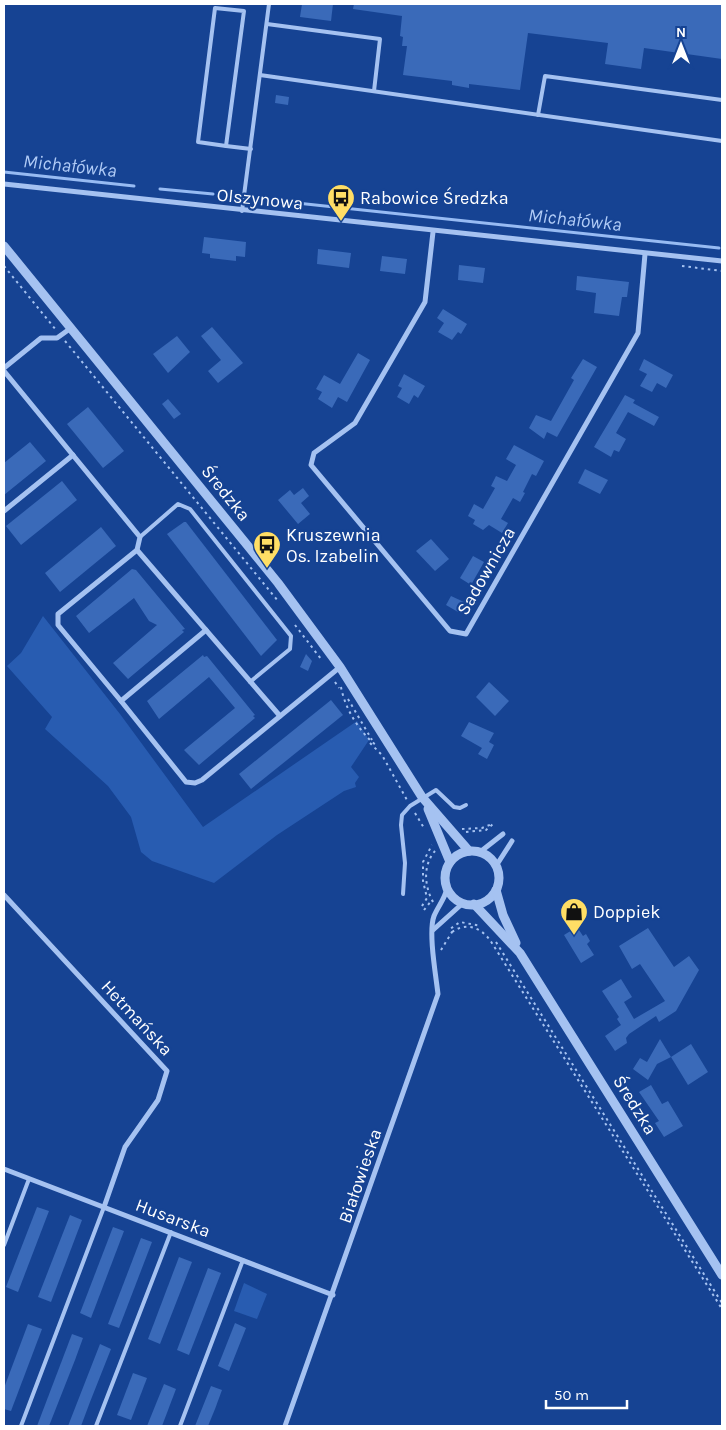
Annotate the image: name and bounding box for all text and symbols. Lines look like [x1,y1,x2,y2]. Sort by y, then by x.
north arrow [656,20,706,70]
text: N [676,24,686,41]
water label: Michałówka [22,150,118,182]
bus stop icon: Rabowice Średzka [326,183,356,222]
street label: Olszynowa [216,184,304,214]
place label: Rabowice Średzka [360,186,509,209]
water label: Michałówka [527,204,623,236]
street label: Średzka [197,460,256,526]
street label: Sadownicza [452,523,520,619]
place label: Kruszewnia Os. Izabelin [286,524,381,567]
bus stop icon: Kruszewnia Os. Izabelin [252,530,282,569]
shop icon: Doppiek [559,897,589,936]
place label: Doppiek [593,901,661,923]
street label: Hetmańska [97,976,177,1060]
street label: Średzka [608,1071,663,1139]
street label: Białowieska [334,1126,386,1226]
street label: Husarska [132,1194,214,1242]
scale bar [546,1378,627,1410]
text: 50 m [554,1386,589,1404]

